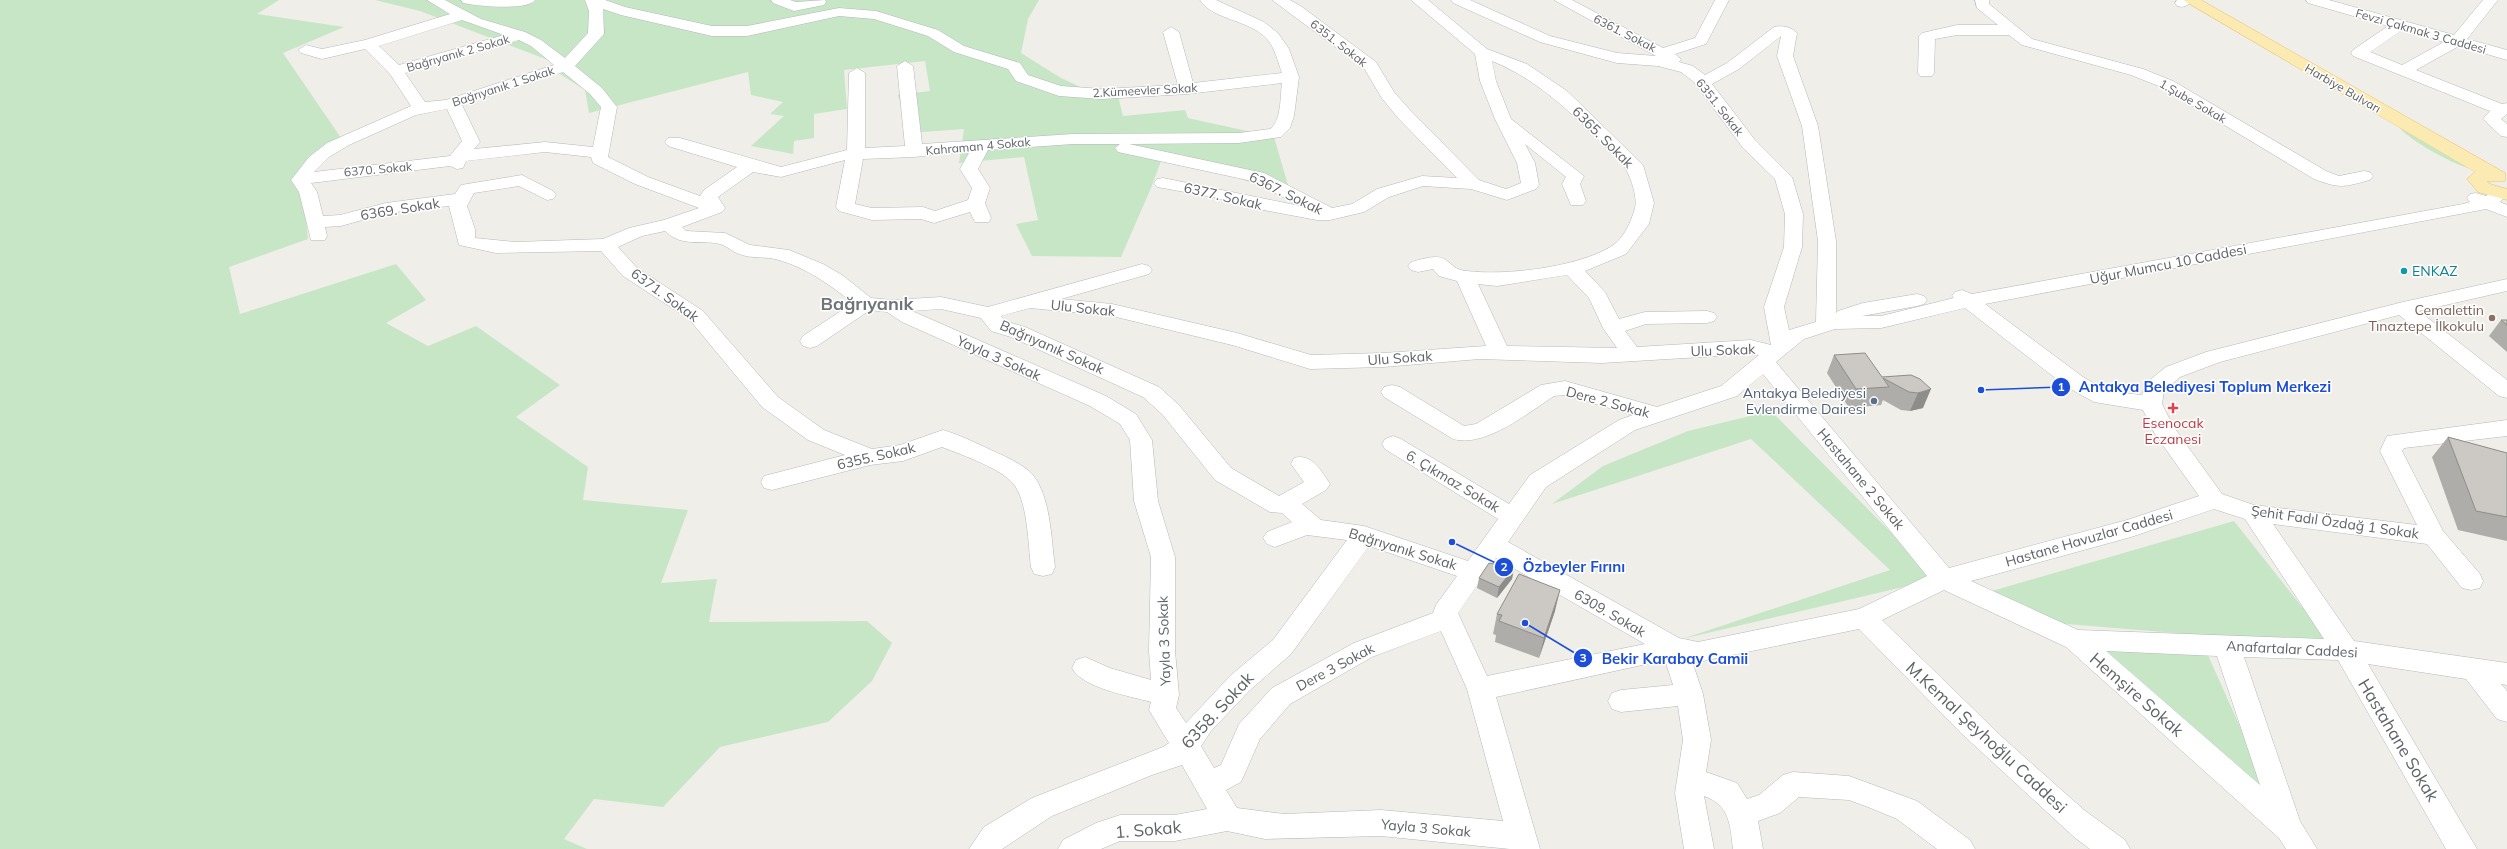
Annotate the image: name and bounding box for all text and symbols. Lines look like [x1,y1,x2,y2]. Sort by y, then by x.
street label: Fevzi Çakmak 3 Caddesi [2354,5,2488,57]
street label: 6361. Sokak [1591,11,1660,56]
street label: 6351. Sokak [1307,16,1371,70]
street label: Bağrıyanık 2 Sokak [405,31,512,75]
street label: Harbiye Bulvarı [2302,60,2384,116]
street label: Bağrıyanık 1 Sokak [450,62,557,110]
street label: 6351. Sokak [1693,75,1747,139]
street label: 1.Şube Sokak [2157,76,2230,127]
street label: 2.Kümeevler Sokak [1092,80,1199,100]
street label: 6365. Sokak [1568,102,1638,172]
street label: Kahraman 4 Sokak [925,134,1032,158]
street label: 6370. Sokak [343,158,414,179]
street label: 6367. Sokak [1246,167,1327,219]
street label: 6377. Sokak [1182,178,1265,214]
street label: 6369. Sokak [359,194,442,224]
street label: Uğur Mumcu 10 Caddesi [2088,240,2248,288]
place label: ENKAZ [2412,262,2458,280]
street label: 6371. Sokak [627,264,703,326]
marker: ENKAZ [2399,266,2409,276]
district label: Bağrıyanık [821,292,914,315]
street label: Ulu Sokak [1050,296,1117,320]
place label: Cemalettin Tınaztepe İlkokulu [2369,301,2484,335]
marker: Cemalettin Tınaztepe İlkokulu [2487,313,2497,323]
street label: Bağrıyanık Sokak [997,316,1108,378]
street label: Yayla 3 Sokak [953,331,1045,385]
street label: Ulu Sokak [1690,340,1756,360]
street label: Ulu Sokak [1367,347,1434,369]
callout: Antakya Belediyesi Toplum Merkezi [2051,373,2339,400]
text: Antakya Belediyesi Toplum Merkezi [2079,377,2331,396]
text: 1 [2057,379,2065,394]
street label: Dere 2 Sokak [1564,382,1653,422]
place label: Antakya Belediyesi Evlendirme Dairesi [1743,384,1866,418]
marker: Antakya Belediyesi Evlendirme Dairesi [1869,396,1879,406]
marker: Esenocak Eczanesi [2168,403,2178,413]
place label: Esenocak Eczanesi [2142,414,2204,448]
street label: Hastahane 2 Sokak [1813,425,1909,534]
street label: 6355. Sokak [835,438,918,474]
street label: 6. Çıkmaz Sokak [1403,446,1504,517]
street label: Şehit Fadıl Özdağ 1 Sokak [2250,501,2421,543]
street label: Hastane Havuzlar Caddesi [2003,505,2175,571]
street label: Bağrıyanık Sokak [1347,524,1460,574]
callout: Özbeyler Fırını [1494,554,1633,581]
text: Özbeyler Fırını [1523,557,1625,576]
text: 2 [1500,559,1508,574]
street label: 6309. Sokak [1571,585,1650,641]
street label: Yayla 3 Sokak [1153,595,1175,687]
street label: Anafartalar Caddesi [2226,637,2358,661]
street label: Dere 3 Sokak [1293,639,1378,695]
callout: Bekir Karabay Camii [1573,645,1756,672]
street label: Hemşire Sokak [2086,648,2188,741]
text: Bekir Karabay Camii [1602,649,1748,668]
text: 3 [1579,650,1587,665]
street label: M.Kemal Şeyhoğlu Caddesi [1901,657,2072,818]
street label: 6358. Sokak [1176,667,1258,753]
street label: Hastahane Sokak [2354,675,2444,805]
street label: Yayla 3 Sokak [1379,815,1472,841]
street label: 1. Sokak [1114,816,1182,842]

